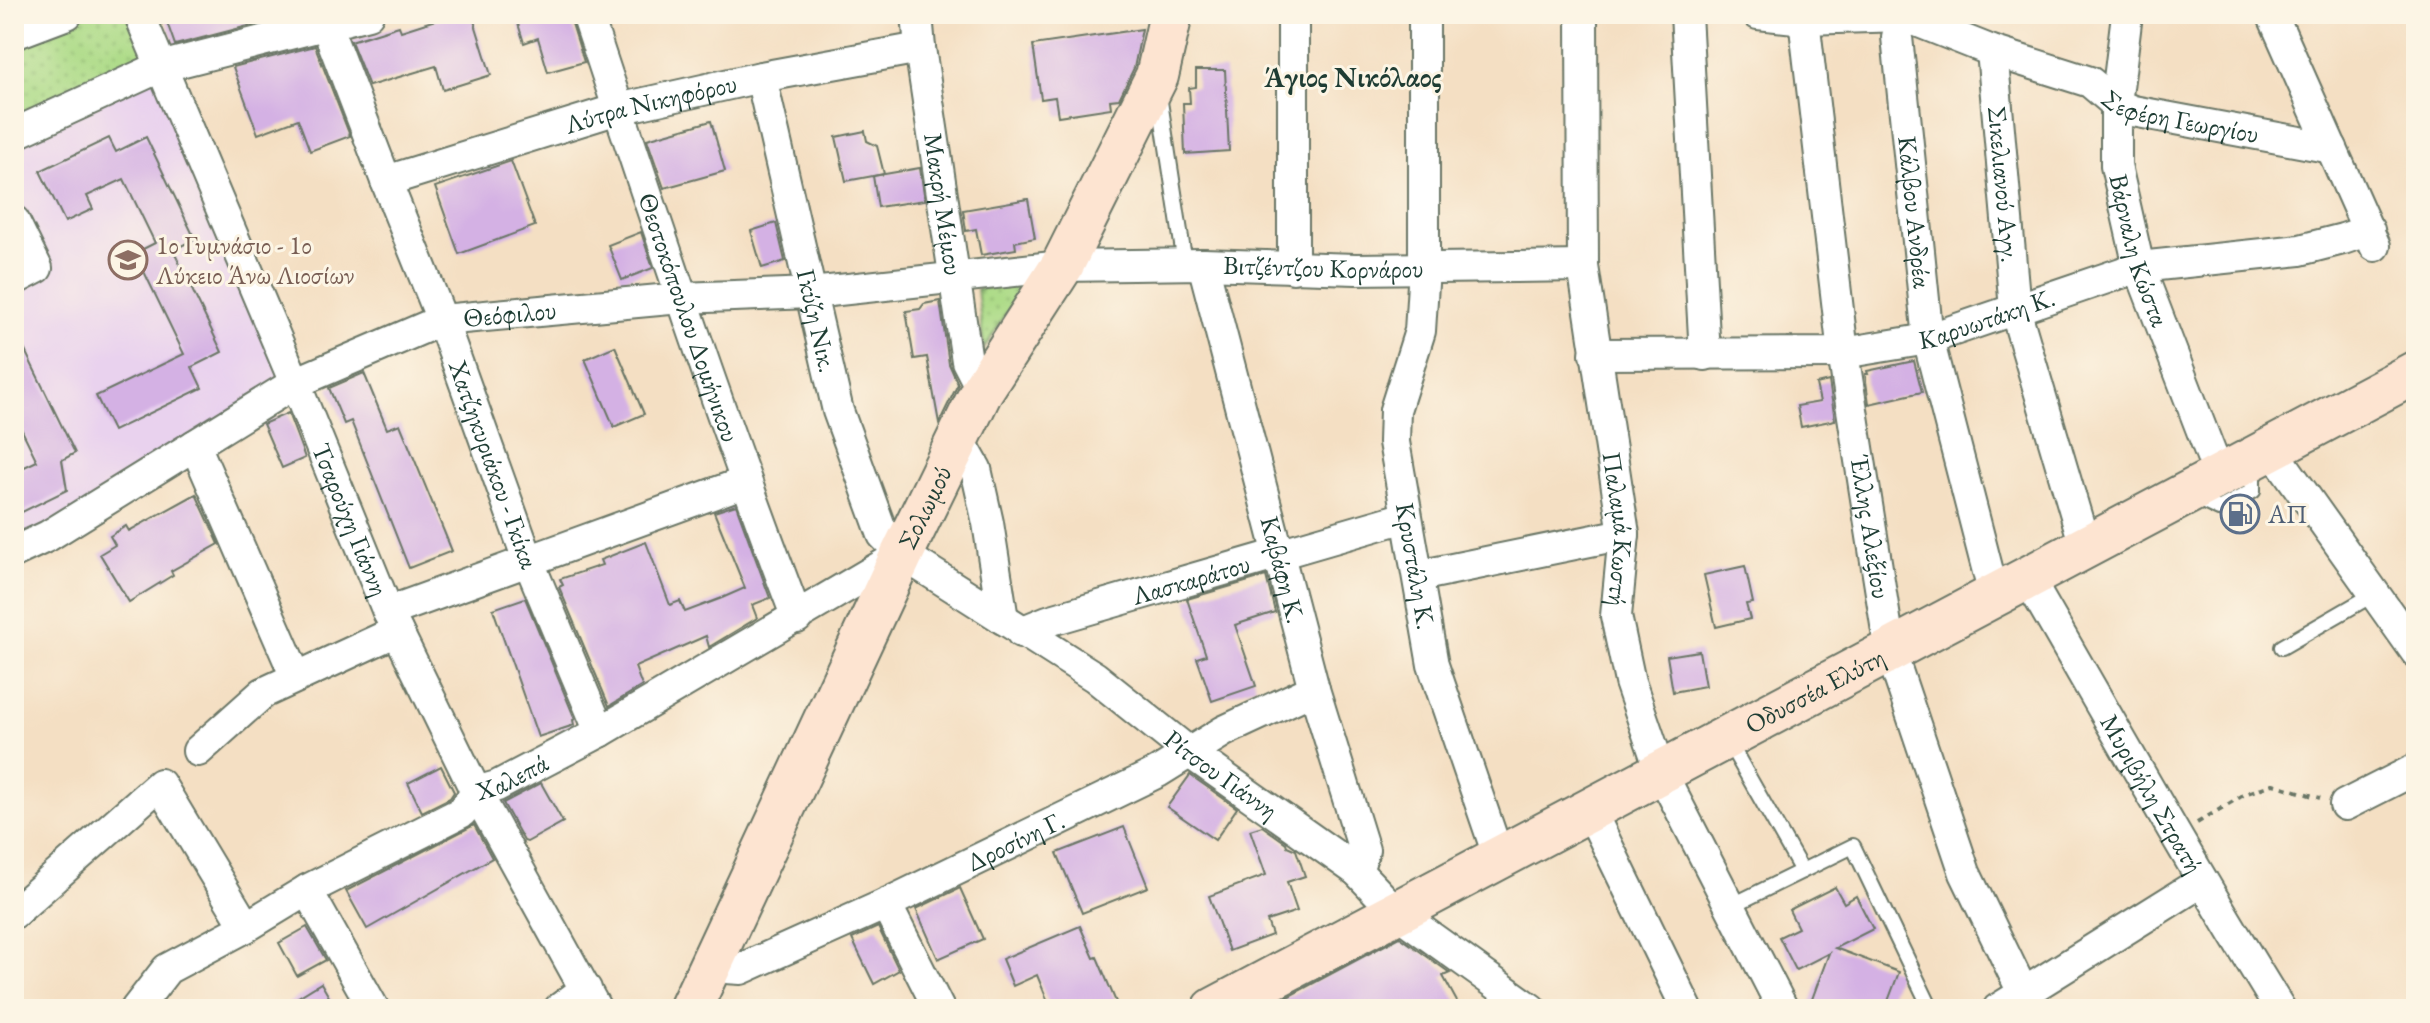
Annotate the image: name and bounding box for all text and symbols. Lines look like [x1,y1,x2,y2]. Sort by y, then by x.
district label: Άγιος Νικόλαος [1264,59,1442,95]
street label: Λύτρα Νικηφόρου [560,66,740,142]
street label: Σεφέρη Γεωργίου [2095,82,2262,151]
street label: Σικελιανού Αγγ. [1980,105,2028,264]
street label: Μακρή Μέμου [916,131,971,278]
street label: Κάλβου Ανδρέα [1890,134,1940,290]
street label: Βάρναλη Κώστα [2101,171,2177,331]
street label: Θεοτοκόπουλου Δομήνικου [630,188,748,447]
place label: 1ο Γυμνάσιο - 1ο Λύκειο Άνω Λιοσίων [155,228,355,292]
school or university icon: 1ο Γυμνάσιο - 1ο Λύκειο Άνω Λιοσίων [107,239,149,281]
street label: Βιτζέντζου Κορνάρου [1223,248,1424,286]
street label: Γκύζη Νικ. [789,266,846,376]
street label: Καρυωτάκη Κ. [1916,280,2059,357]
street label: Θεόφιλου [462,293,558,335]
street label: Χατζηκυριάκου - Γκίκα [441,355,547,574]
street label: Τσαρούχη Γιάννη [304,438,397,601]
street label: Παλαμά Κωστή [1595,449,1641,608]
street label: Έλλης Αλεξίου [1842,452,1899,601]
street label: Σολωμού [890,460,960,554]
fuel station icon: ΑΠ [2219,493,2261,535]
place label: ΑΠ [2267,497,2308,531]
street label: Κρυστάλη Κ. [1388,500,1443,632]
street label: Καβάφη Κ. [1253,513,1313,627]
street label: Λασκαράτου [1127,546,1254,613]
street label: Οδυσσέα Ελύτη [1739,640,1891,742]
street label: Μυριβήλη Στρατή [2093,708,2211,879]
street label: Ρίτσου Γιάννη [1157,722,1285,827]
street label: Χαλεπά [471,745,554,808]
street label: Δροσίνη Γ. [961,803,1070,879]

